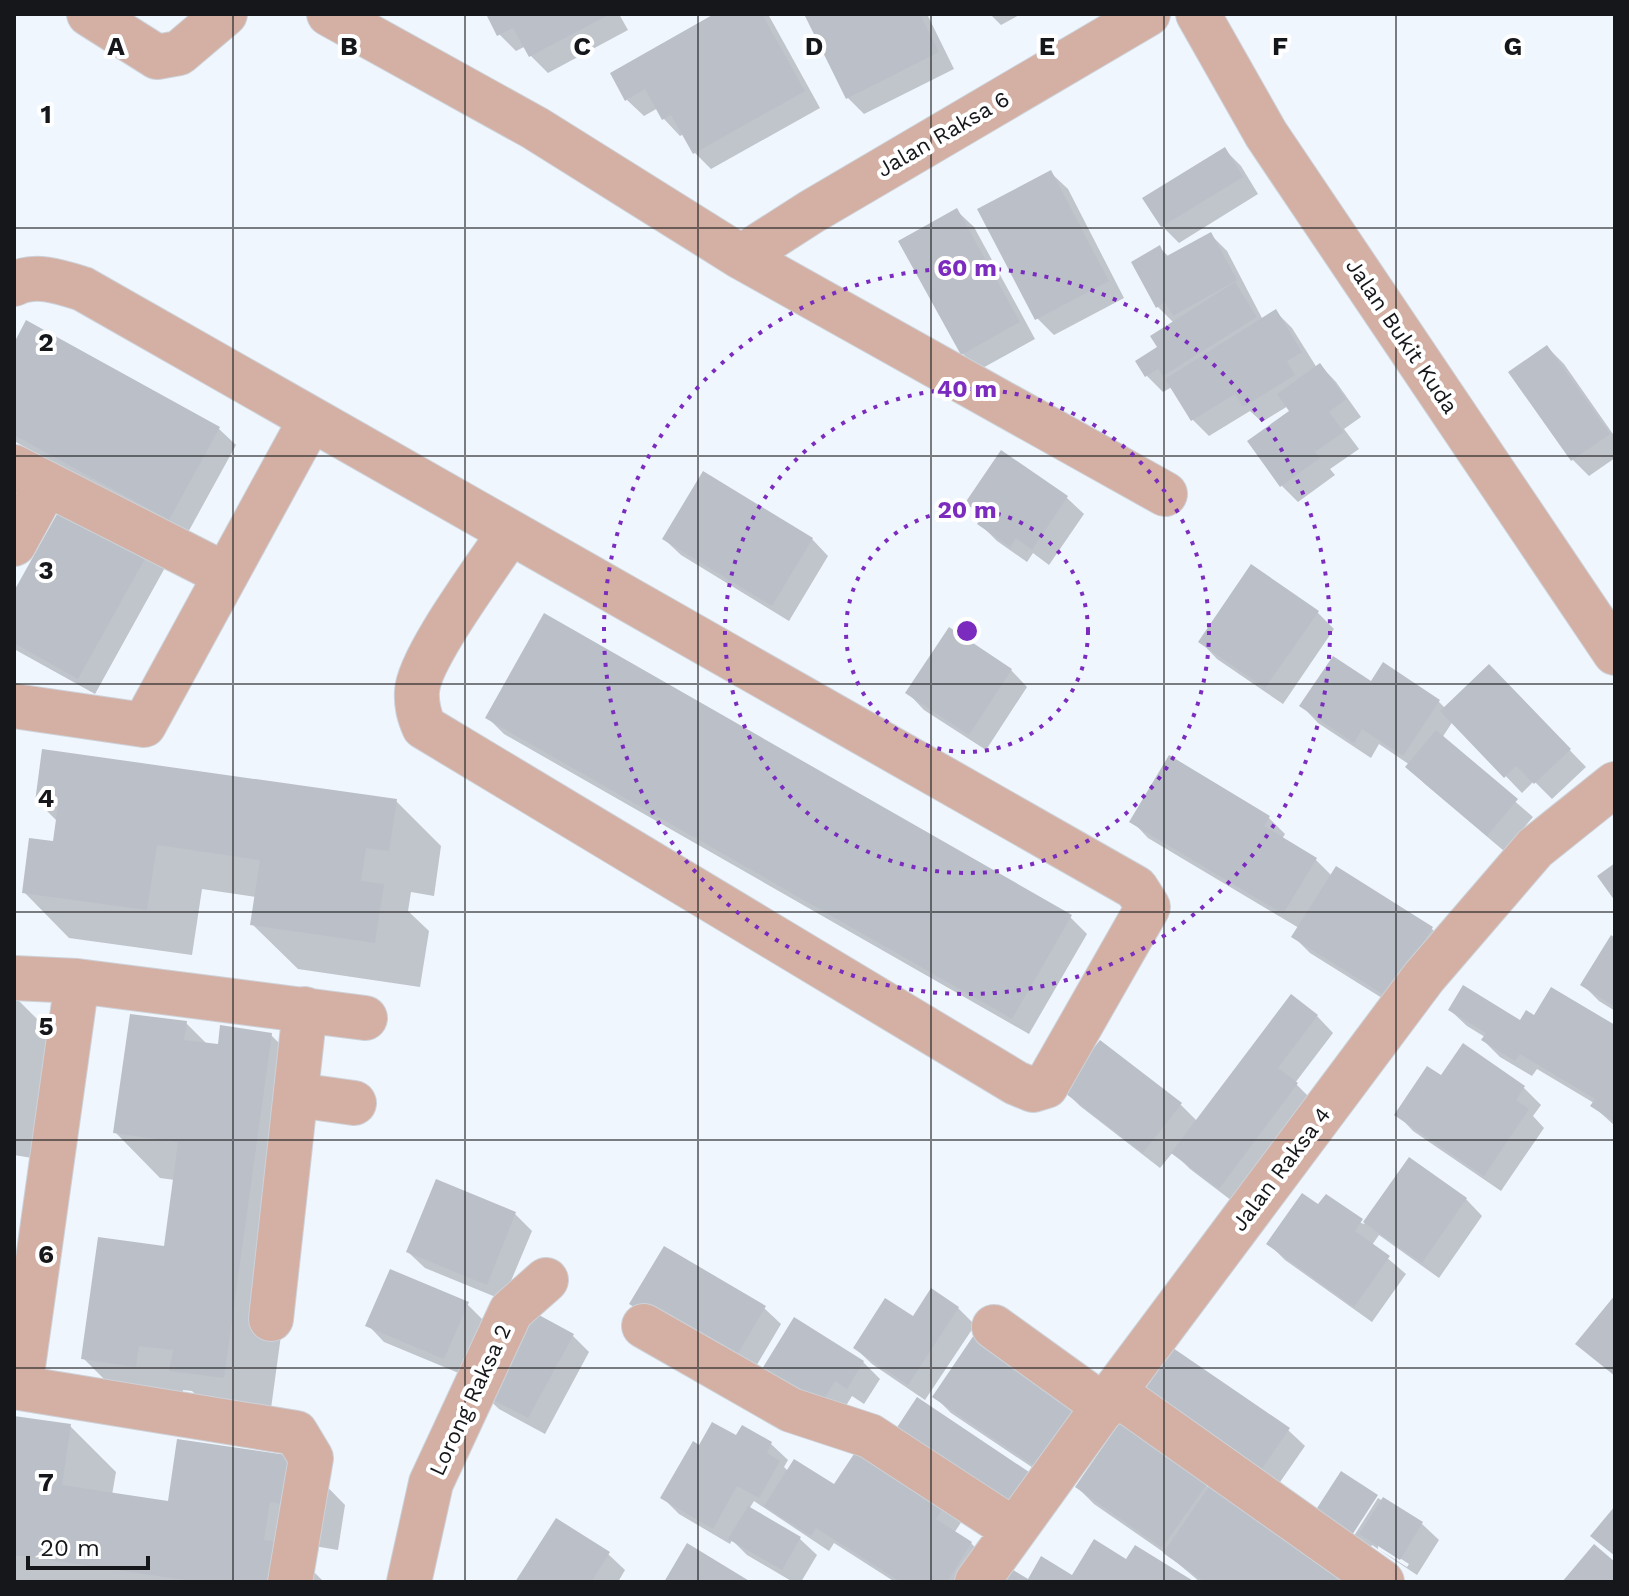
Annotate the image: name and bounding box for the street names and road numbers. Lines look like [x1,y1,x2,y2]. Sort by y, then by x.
street label: Jalan Raksa 6 [872,86,1014,182]
street label: Jalan Bukit Kuda [1341,254,1463,418]
street label: Jalan Raksa 4 [1226,1102,1336,1236]
street label: Lorong Raksa 2 [424,1320,516,1480]

